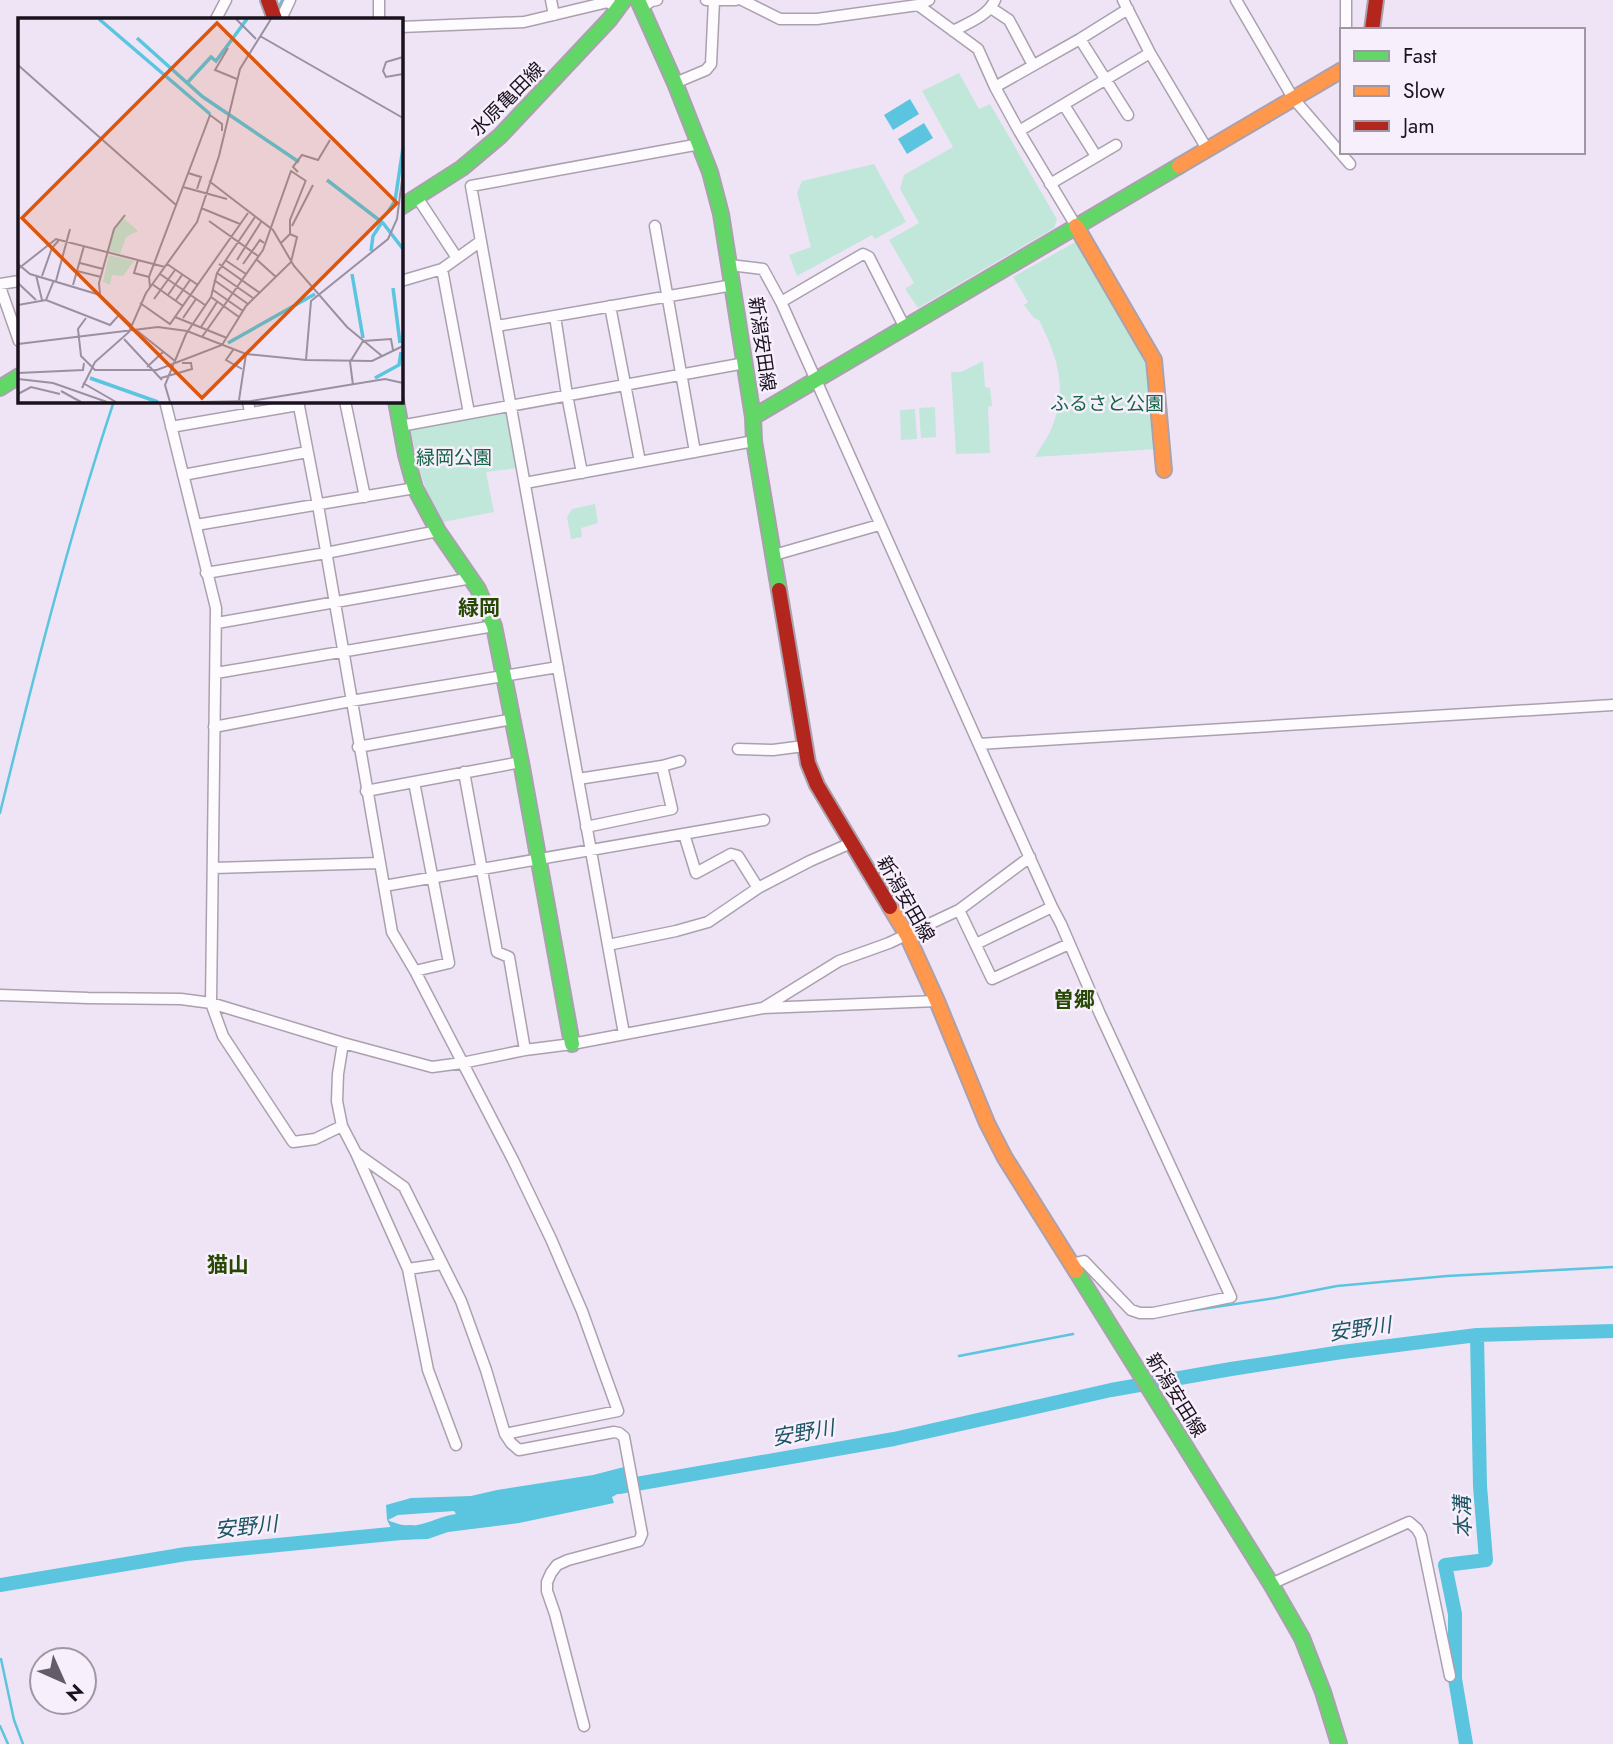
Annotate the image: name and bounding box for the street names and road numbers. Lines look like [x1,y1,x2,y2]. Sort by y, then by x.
street label: 水原亀田線 [464,56,550,142]
street label: 新潟安田線 [742,295,782,393]
street label: 新潟安田線 [871,851,941,947]
street label: 新潟安田線 [1139,1348,1213,1442]

